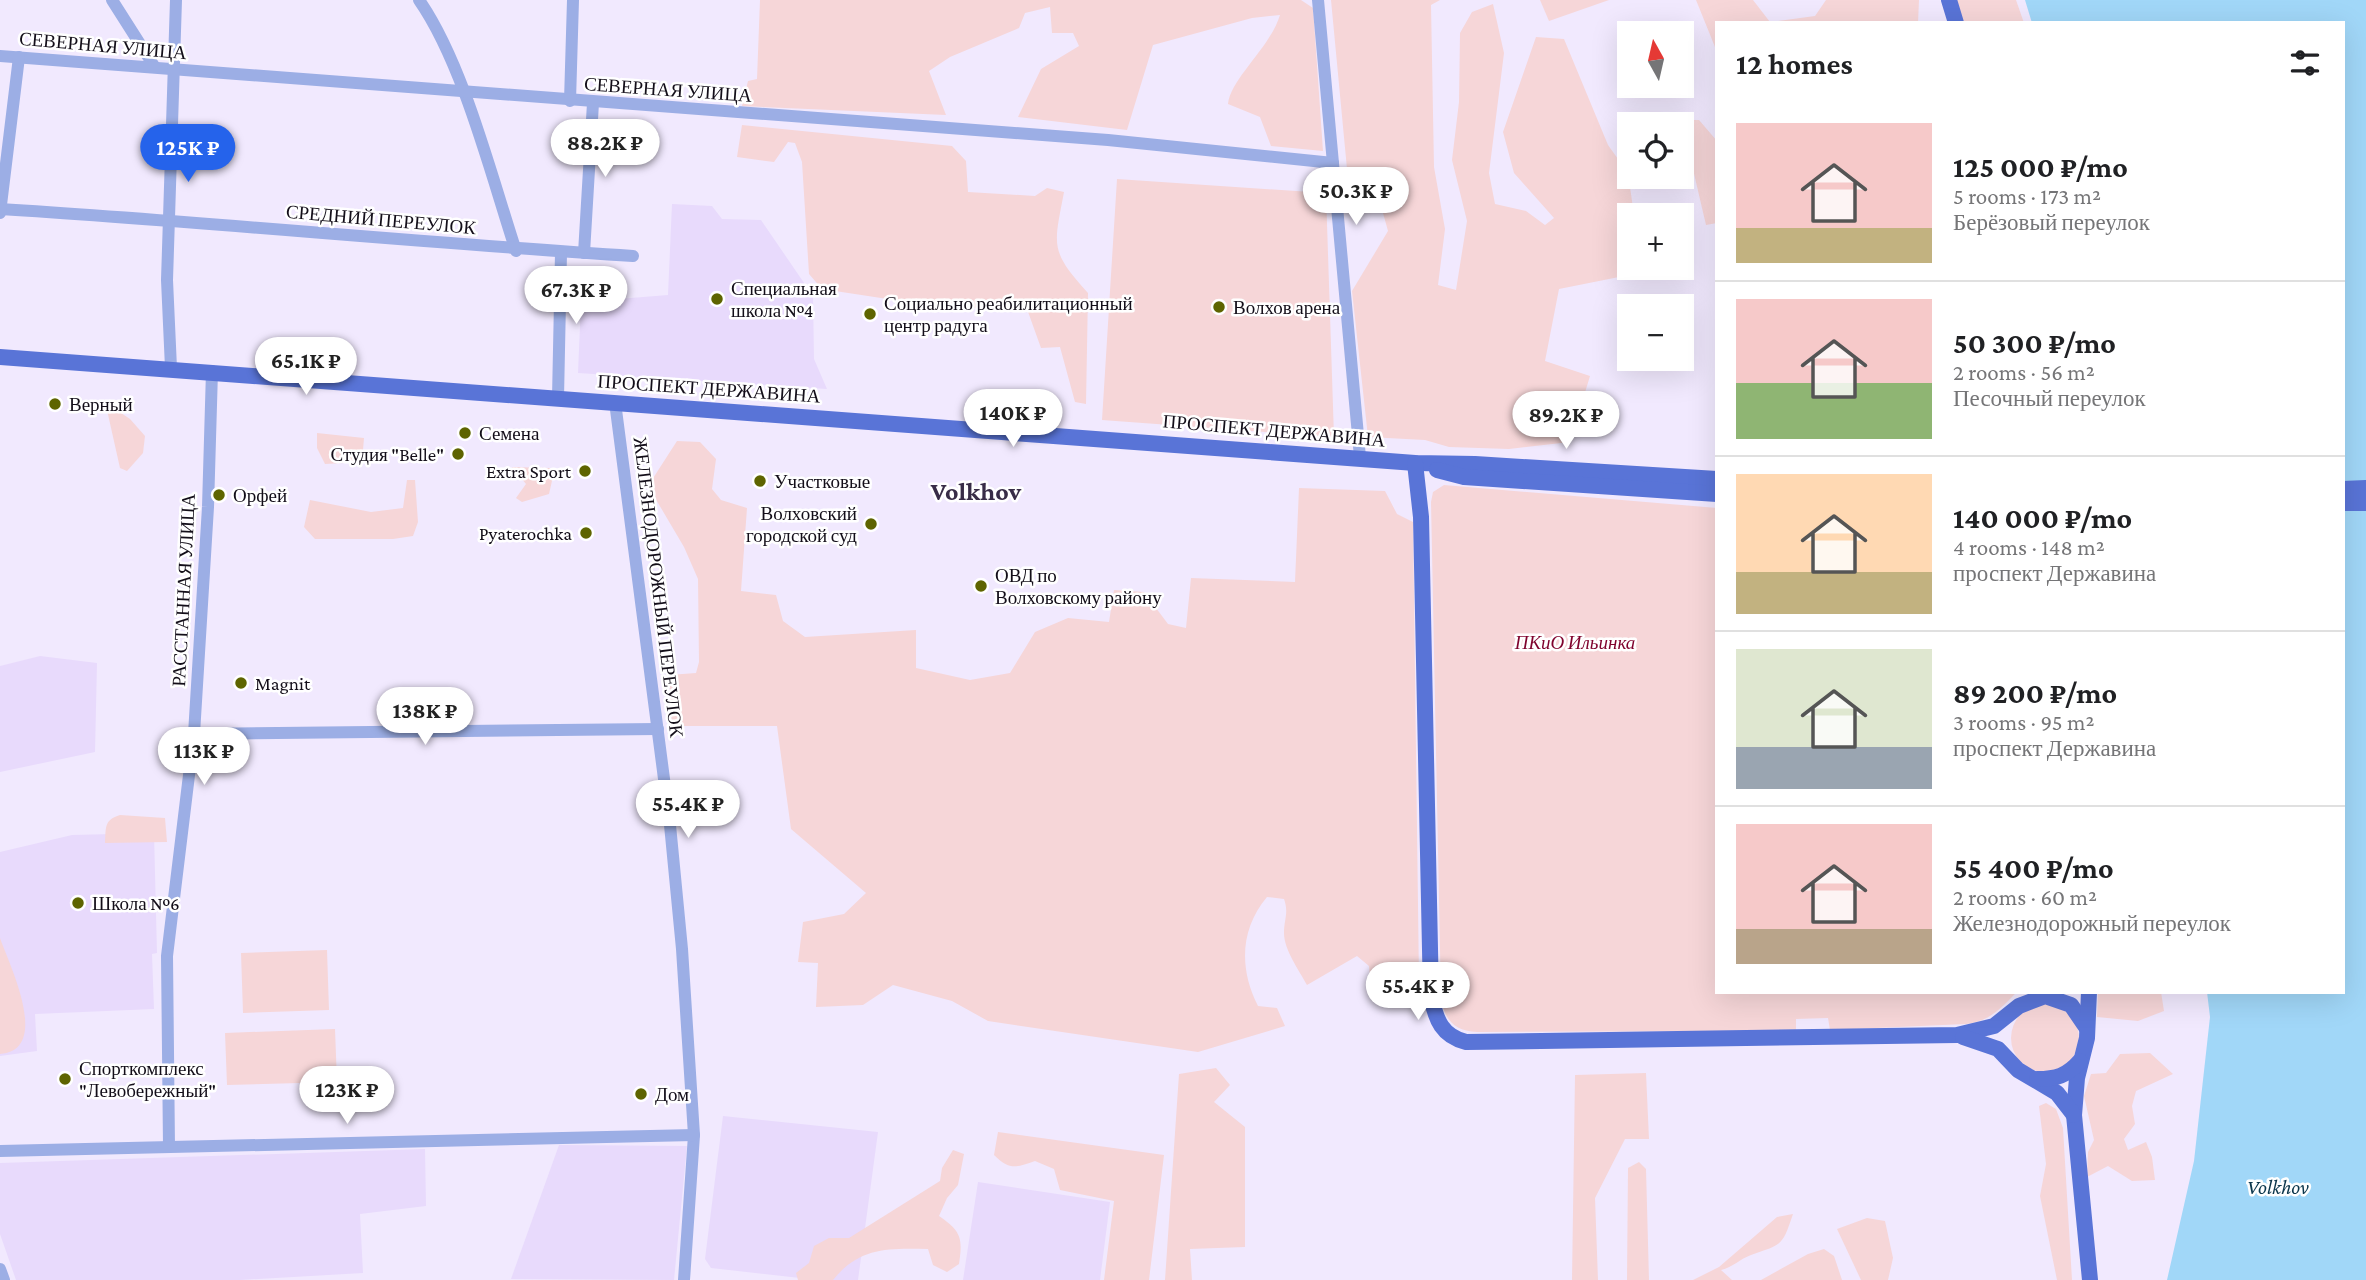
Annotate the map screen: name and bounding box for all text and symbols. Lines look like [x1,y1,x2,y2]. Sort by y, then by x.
north arrow [1617,21,1694,98]
map controls [1617,21,1694,371]
street label: СЕВЕРНАЯ УЛИЦА [18,28,188,63]
icon: filters [2286,44,2324,82]
text: 12 homes [1736,47,1853,80]
street label: СЕВЕРНАЯ УЛИЦА [583,73,753,106]
button: locate [1617,112,1694,189]
pin: 88.2K ₽ [540,120,670,179]
pin: 125K ₽ [131,124,245,184]
text: 88.2K ₽ [567,129,643,155]
text: 125K ₽ [156,134,220,160]
text: 125 000 ₽/mo [1953,150,2128,183]
icon: home [1792,151,1876,235]
pin: 50.3K ₽ [1291,168,1421,227]
text: 50.3K ₽ [1319,177,1393,203]
text: 5 rooms · 173 m² [1953,183,2101,209]
street label: СРЕДНИЙ ПЕРЕУЛОК [285,201,477,238]
button: + [1617,203,1694,280]
text: Берёзовый переулок [1953,209,2150,235]
pin: 67.3K ₽ [511,266,641,326]
text: 67.3K ₽ [540,276,612,302]
place label: Специальная школа №4 [731,278,837,321]
marker: Специальная школа №4 [709,291,725,307]
place label: Социально реабилитационный центр радуга [884,293,1133,336]
button: − [1617,294,1694,371]
place label: Волхов арена [1233,297,1341,318]
marker: Волхов арена [1211,299,1227,315]
marker: Социально реабилитационный центр радуга [862,306,878,322]
text: 50 300 ₽/mo [1953,326,2116,359]
icon: home [1792,327,1876,411]
pin: 65.1K ₽ [241,338,371,397]
text: 65.1K ₽ [271,347,341,373]
text: 2 rooms · 56 m² [1953,359,2095,385]
street label: ПРОСПЕКТ ДЕРЖАВИНА [597,370,821,407]
text: Песочный переулок [1953,385,2146,411]
pin: 140K ₽ [956,390,1070,449]
pin: 89.2K ₽ [1501,392,1631,451]
place label: Верный [69,394,133,415]
marker: Верный [47,396,63,412]
text: 140K ₽ [980,399,1046,425]
text: 89.2K ₽ [1528,401,1604,427]
street label: ПРОСПЕКТ ДЕРЖАВИНА [1162,410,1386,451]
place label: Семена [479,423,540,444]
marker: Семена [457,425,473,441]
street label: ЖЕЛЕЗНОДОРОЖНЫЙ ПЕРЕУЛОК [630,436,687,739]
place label: Студия "Belle" [330,444,444,465]
marker: Студия "Belle" [450,446,466,462]
place label: Extra Sport [486,461,572,482]
marker: Extra Sport [577,463,593,479]
place label: Участковые [774,471,870,492]
marker: Участковые [752,473,768,489]
district label: Volkhov [930,477,1022,506]
place label: Орфей [233,485,287,506]
marker: Орфей [211,487,227,503]
street label: РАССТАННАЯ УЛИЦА [168,493,199,687]
text: 140 000 ₽/mo [1953,501,2132,534]
icon: home [1792,502,1876,586]
place label: Волховский городской суд [746,503,857,546]
marker: Волховский городской суд [863,516,879,532]
place label: Pyaterochka [479,523,572,544]
marker: Pyaterochka [578,525,594,541]
text: 4 rooms · 148 m² [1953,534,2105,560]
text: проспект Державина [1953,560,2156,586]
place label: ОВД по Волховскому району [995,565,1162,608]
marker: ОВД по Волховскому району [973,578,989,594]
park label: ПКиО Ильинка [1514,632,1635,653]
place label: Magnit [255,673,311,694]
marker: Magnit [233,675,249,691]
text: 89 200 ₽/mo [1953,676,2117,709]
icon: home [1792,677,1876,761]
pin: 138K ₽ [368,688,482,747]
text: 138K ₽ [392,697,458,723]
text: 3 rooms · 95 m² [1953,709,2094,735]
pin: 113K ₽ [147,728,261,787]
text: проспект Державина [1953,735,2156,761]
text: 113K ₽ [174,737,234,763]
pin: 55.4K ₽ [623,780,753,840]
text: 55.4K ₽ [652,790,724,816]
text: 55 400 ₽/mo [1953,851,2114,884]
icon: home [1792,852,1876,936]
text: 2 rooms · 60 m² [1953,884,2097,910]
place label: Школа №6 [92,893,180,914]
marker: Школа №6 [70,895,86,911]
text: Железнодорожный переулок [1953,910,2231,936]
pin: 55.4K ₽ [1353,962,1483,1022]
text: 55.4K ₽ [1382,972,1454,998]
place label: Спорткомплекс "Левобережный" [79,1058,216,1101]
pin: 123K ₽ [290,1066,404,1126]
marker: Спорткомплекс "Левобережный" [57,1071,73,1087]
text: 123K ₽ [315,1076,379,1102]
place label: Дом [655,1084,689,1105]
marker: Дом [633,1086,649,1102]
water label: Volkhov [2247,1175,2309,1199]

